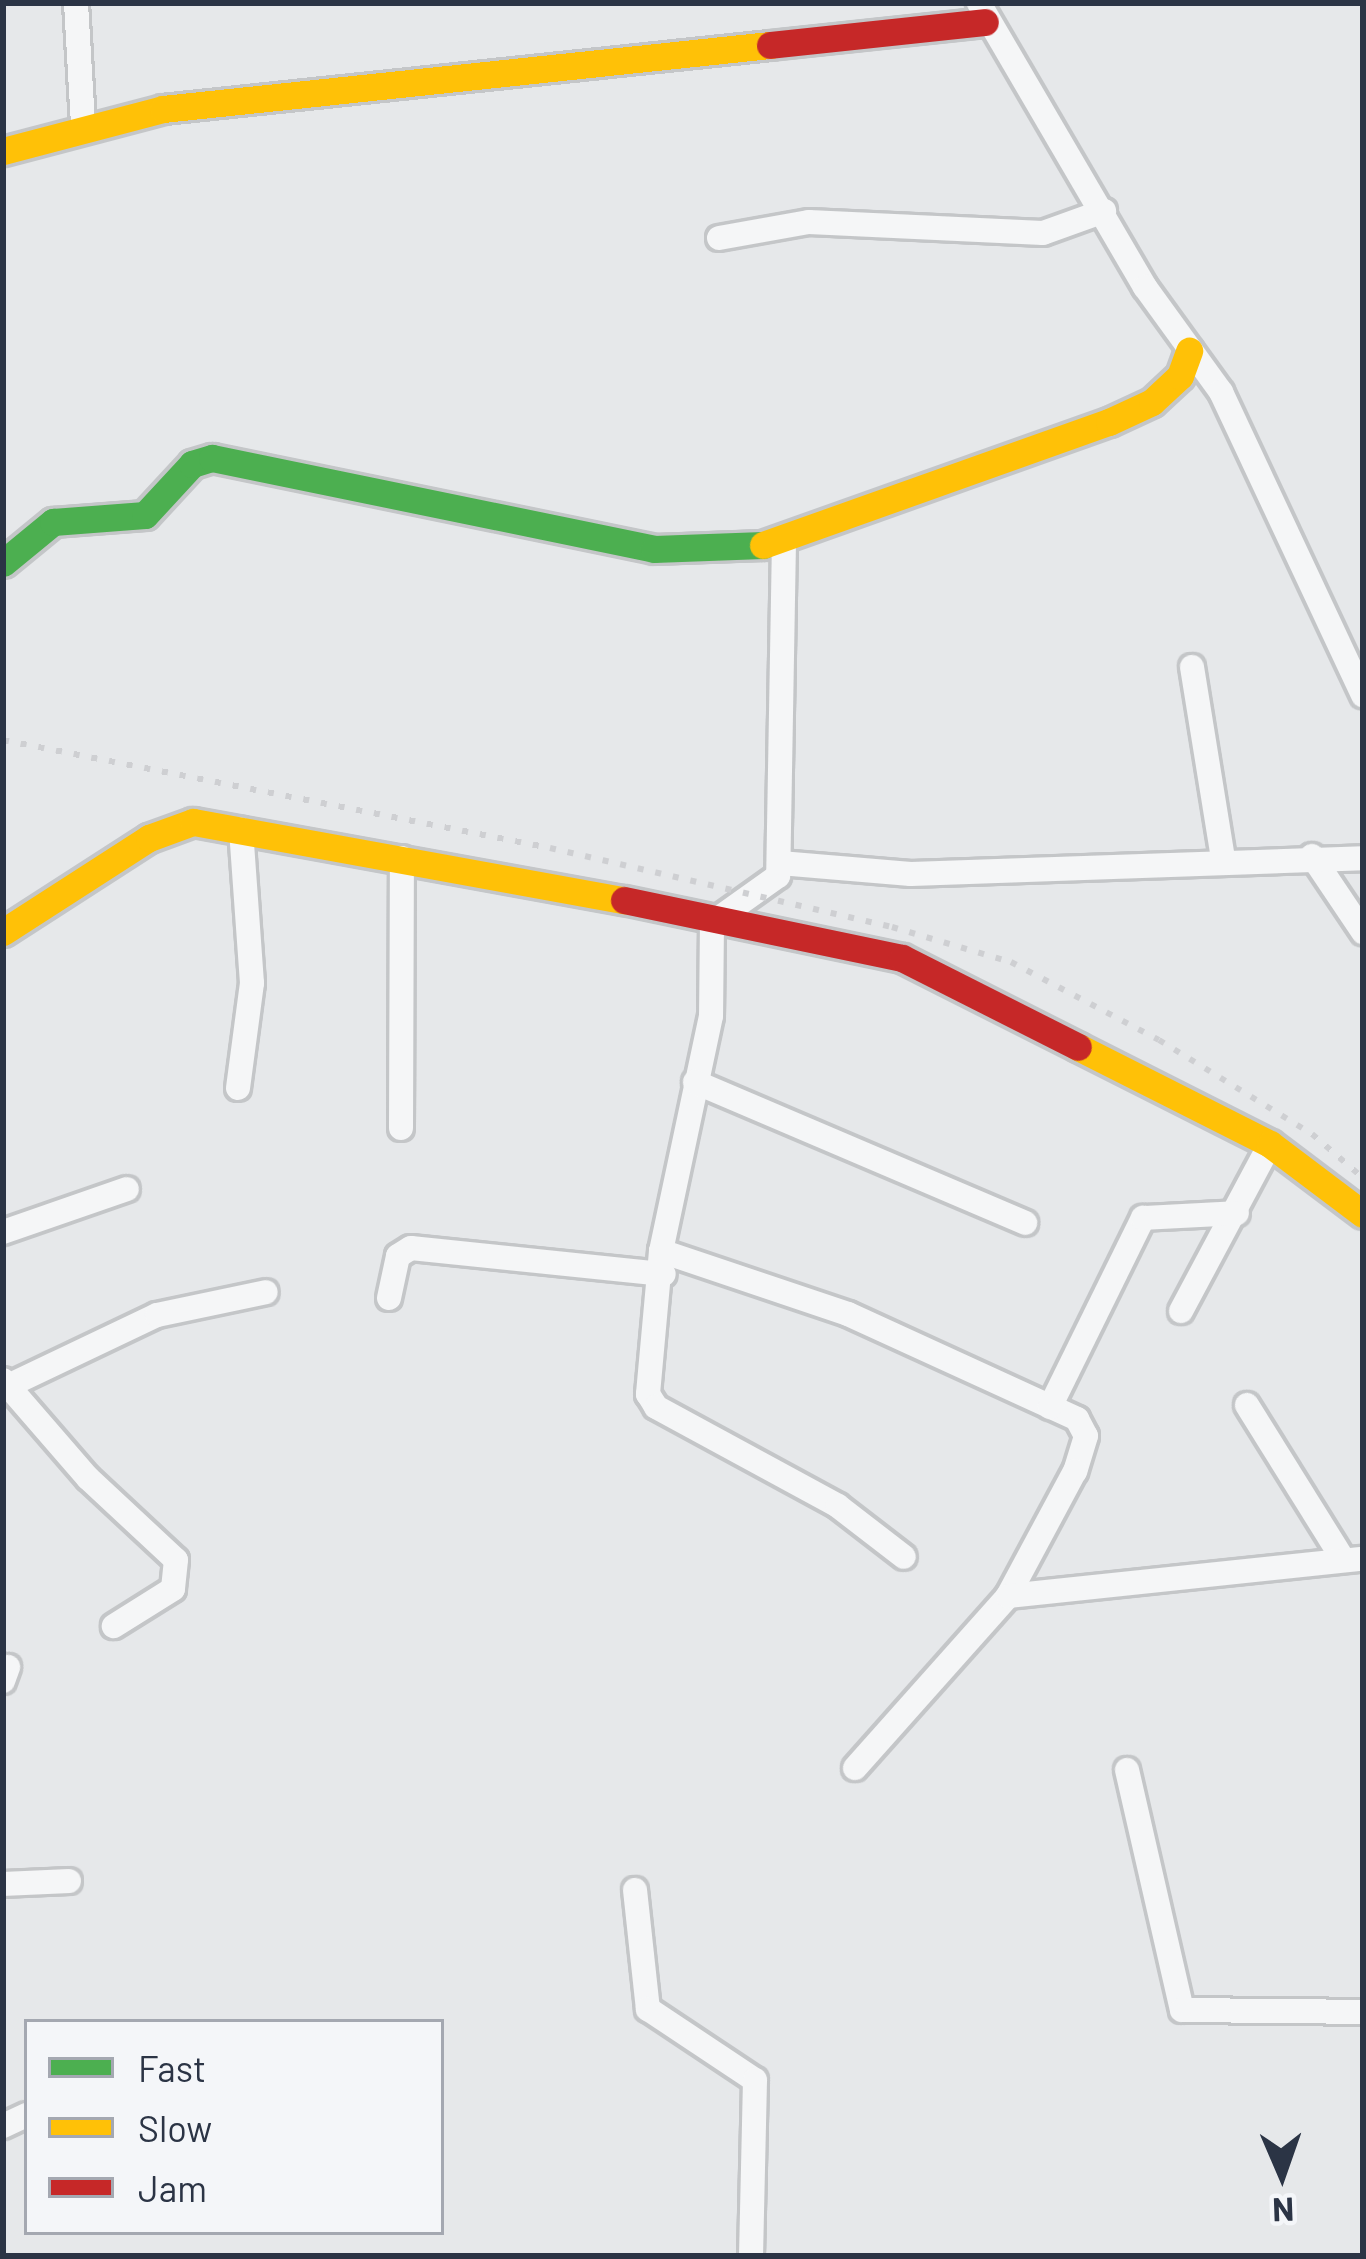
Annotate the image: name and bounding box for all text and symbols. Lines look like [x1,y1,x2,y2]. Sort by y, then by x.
legend [24,2019,444,2235]
text: Fast [138,2046,206,2089]
text: Slow [138,2106,212,2149]
north arrow [1222,2115,1342,2235]
text: Jam [138,2166,207,2209]
text: N [1272,2191,1295,2231]

